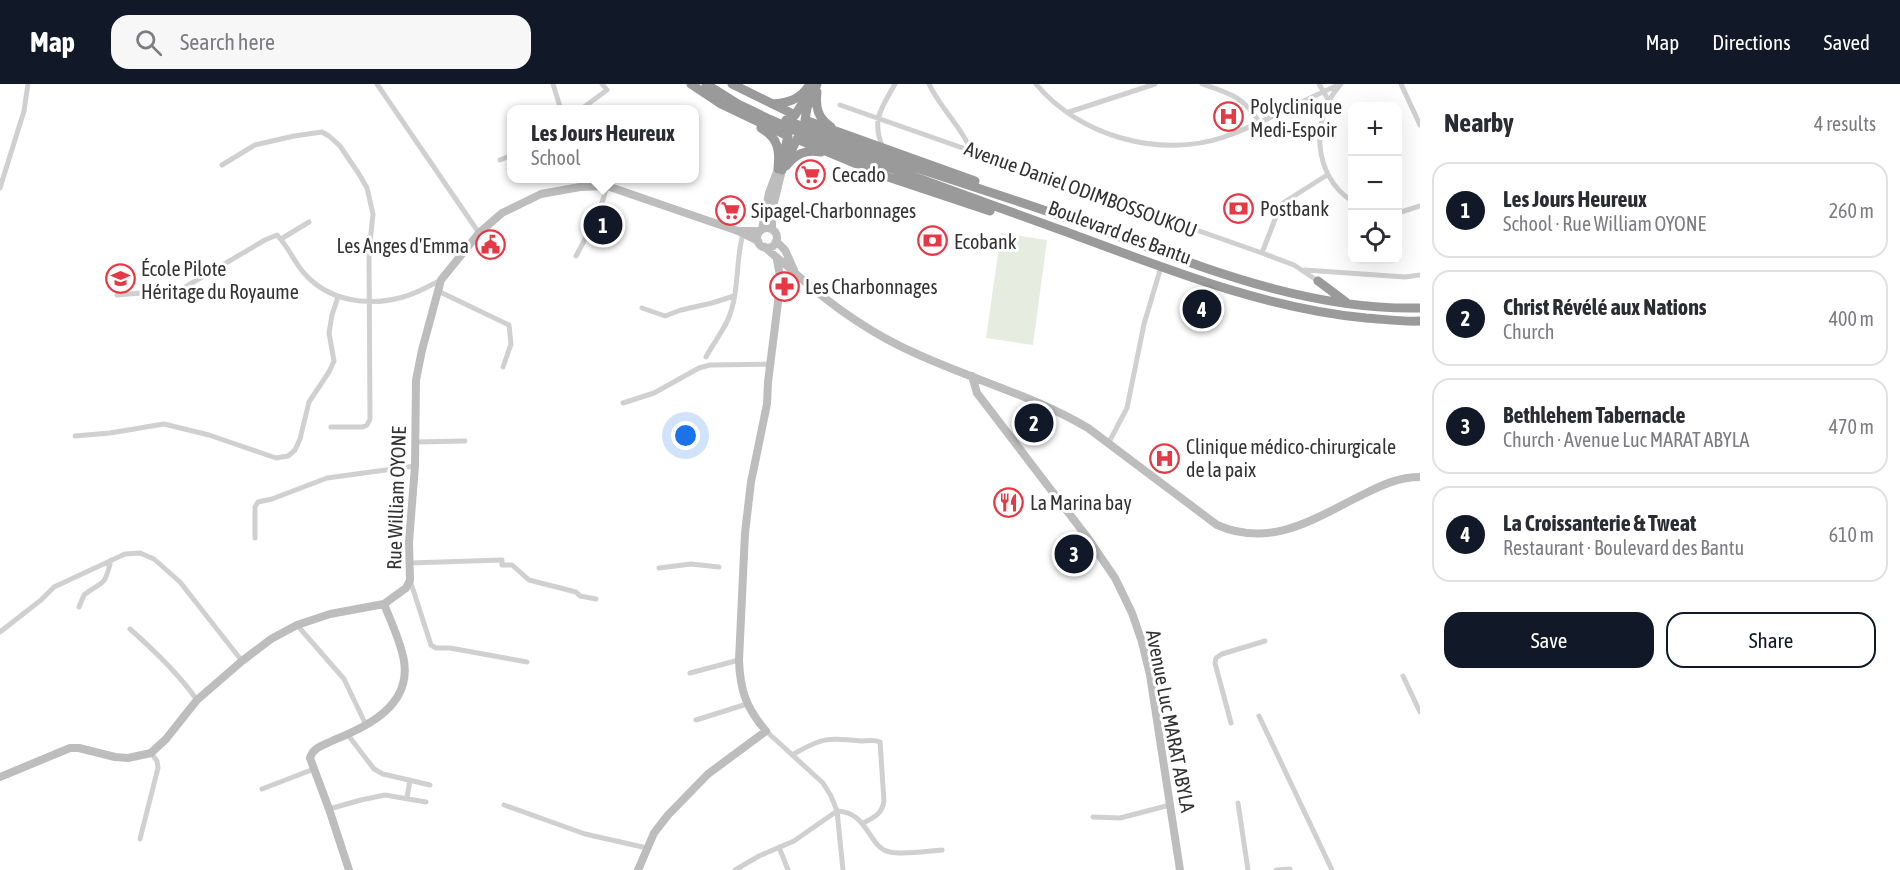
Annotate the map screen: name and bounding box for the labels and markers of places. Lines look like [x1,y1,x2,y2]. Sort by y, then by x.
place label: Polyclinique Medi-Espoir [1250,95,1342,141]
hospital icon: Polyclinique Medi-Espoir [1213,101,1245,133]
supermarket icon: Cecado [795,158,827,190]
place label: Cecado [832,163,886,186]
bank icon: Postbank [1223,192,1255,224]
supermarket icon: Sipagel-Charbonnages [714,194,746,226]
place label: Postbank [1260,197,1329,220]
place label: Sipagel-Charbonnages [751,199,916,222]
pin: 1 [584,202,622,248]
bank icon: Ecobank [917,225,949,257]
public building icon: Les Anges d'Emma [474,229,506,261]
place label: Ecobank [954,230,1017,253]
place label: Les Anges d'Emma [336,234,469,257]
place label: École Pilote Héritage du Royaume [141,257,299,303]
school or university icon: École Pilote Héritage du Royaume [104,263,136,295]
pharmacy icon: Les Charbonnages [768,270,800,302]
place label: Les Charbonnages [805,275,937,298]
pin: 4 [1182,286,1222,332]
pin: 2 [1014,400,1054,446]
place label: Clinique médico-chirurgicale de la paix [1186,435,1396,481]
hospital icon: Clinique médico-chirurgicale de la paix [1149,442,1181,474]
restaurant icon: La Marina bay [993,486,1025,518]
place label: La Marina bay [1030,491,1132,514]
pin: 3 [1054,532,1094,576]

